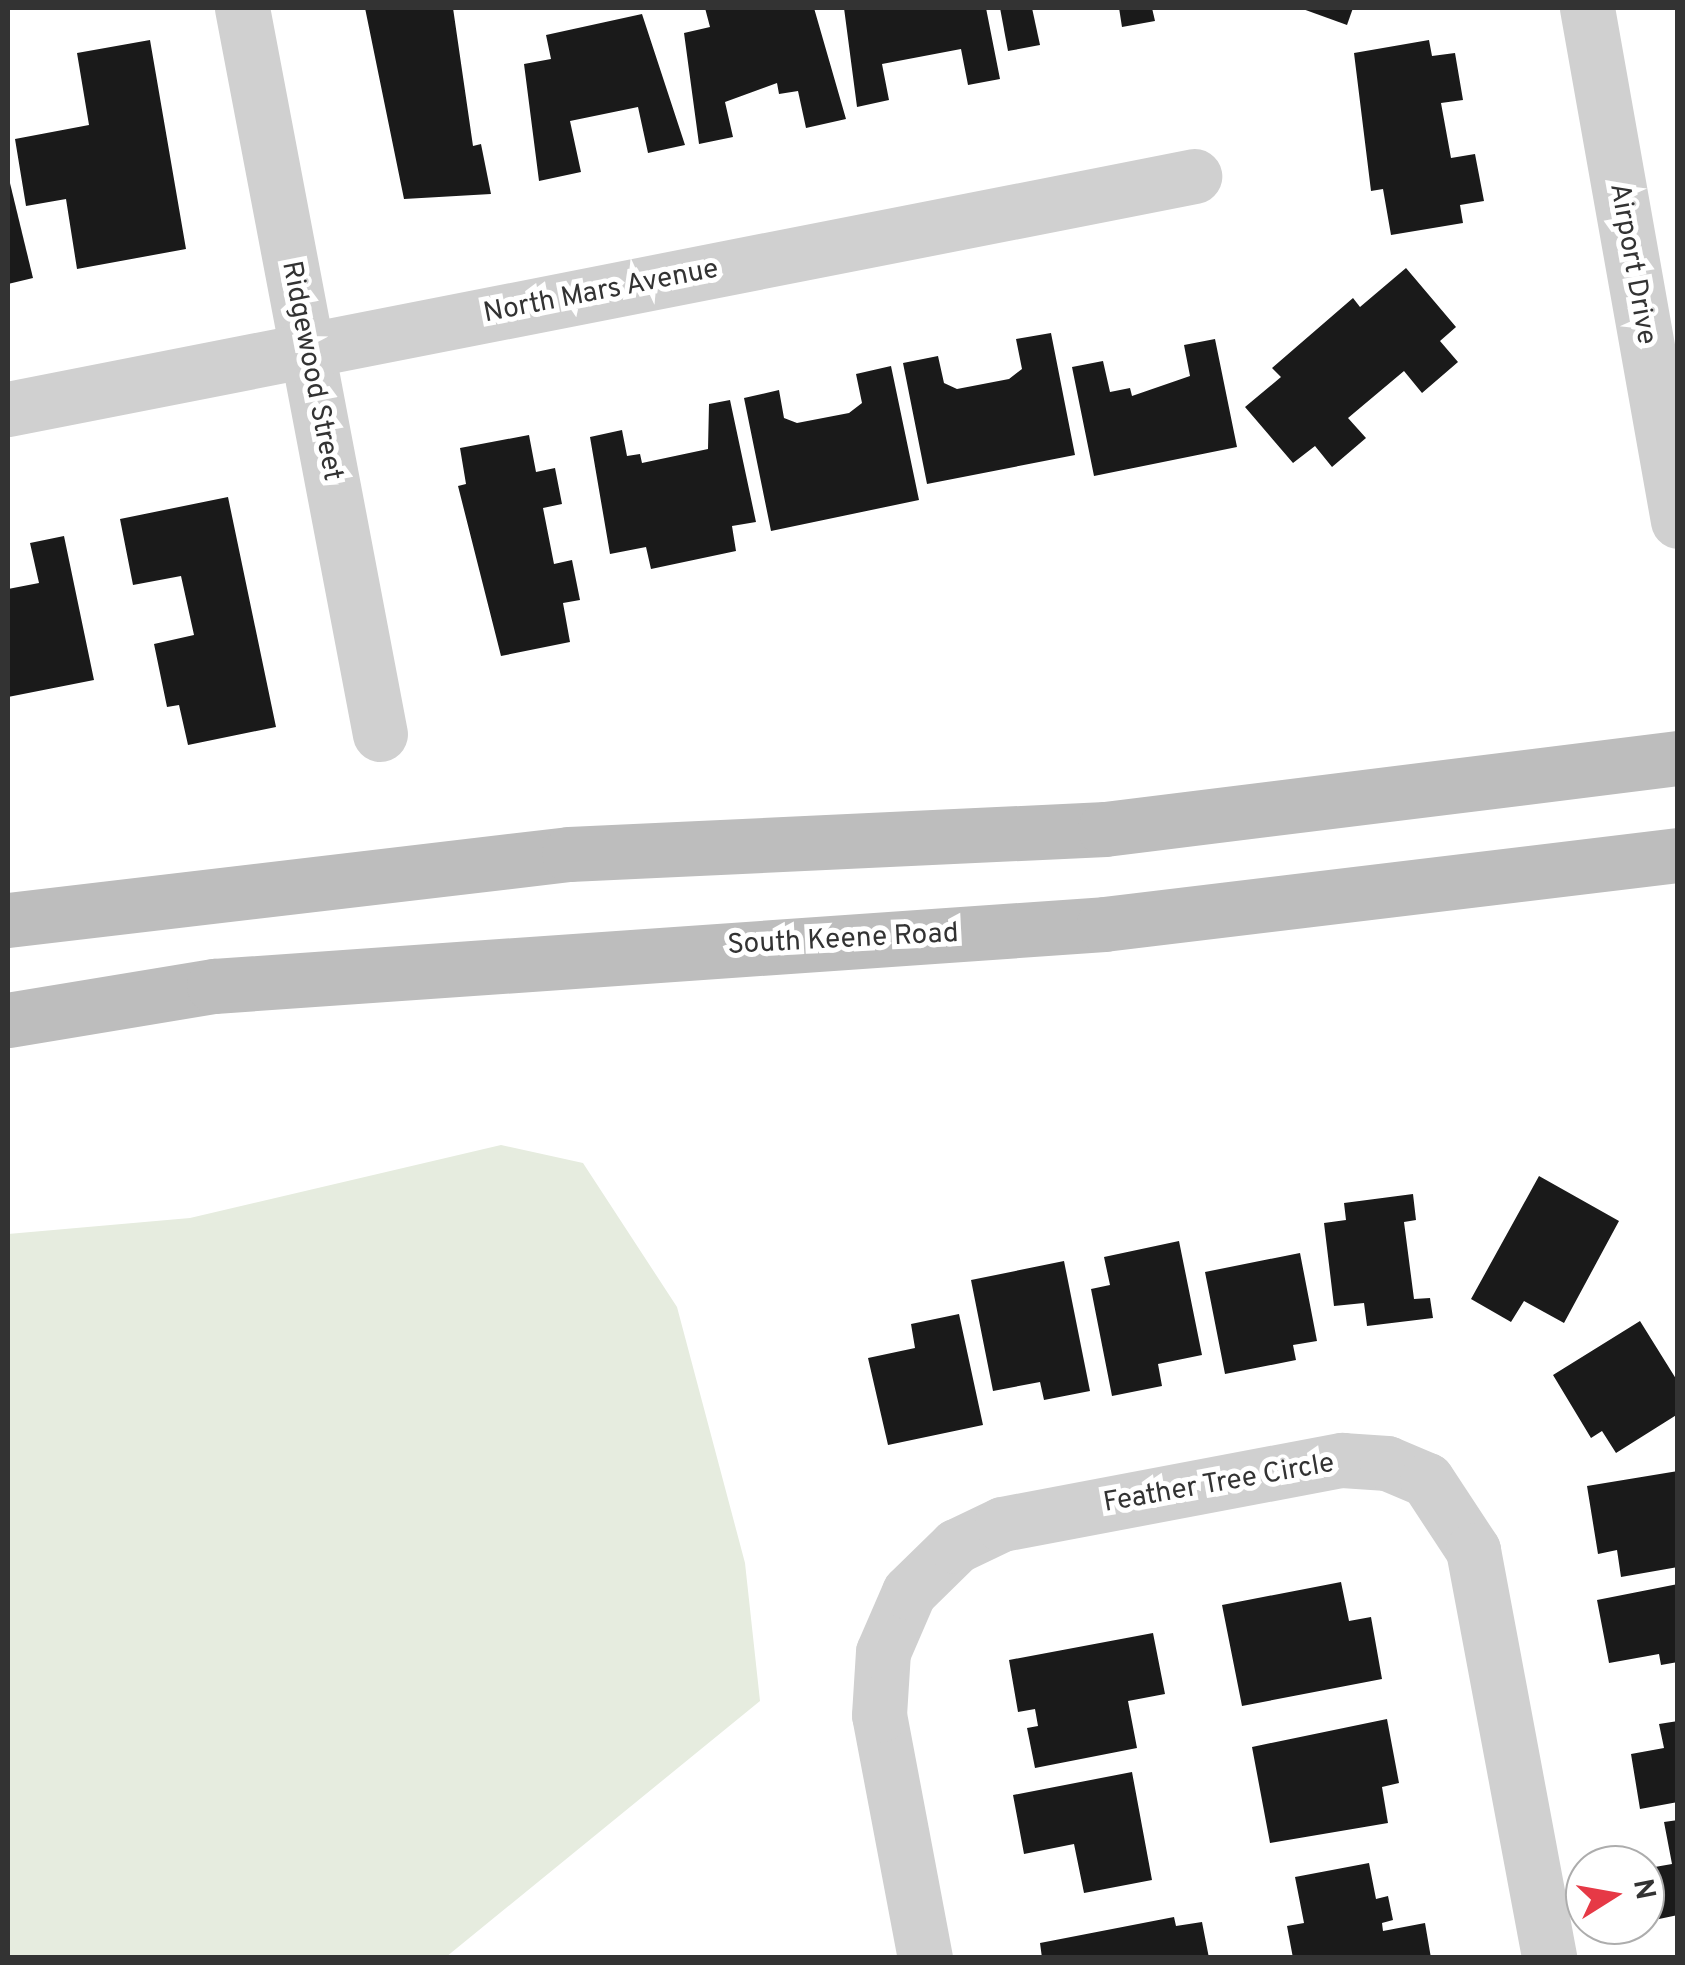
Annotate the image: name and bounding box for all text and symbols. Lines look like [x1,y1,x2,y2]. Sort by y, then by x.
street label: Airport Drive [1601,181,1663,347]
street label: North Mars Avenue [480,253,722,331]
street label: Ridgewood Street [273,258,349,484]
street label: South Keene Road [727,917,959,963]
street label: Feather Tree Circle [1100,1447,1338,1521]
north arrow [1565,1845,1665,1945]
text: N [1623,1876,1662,1903]

